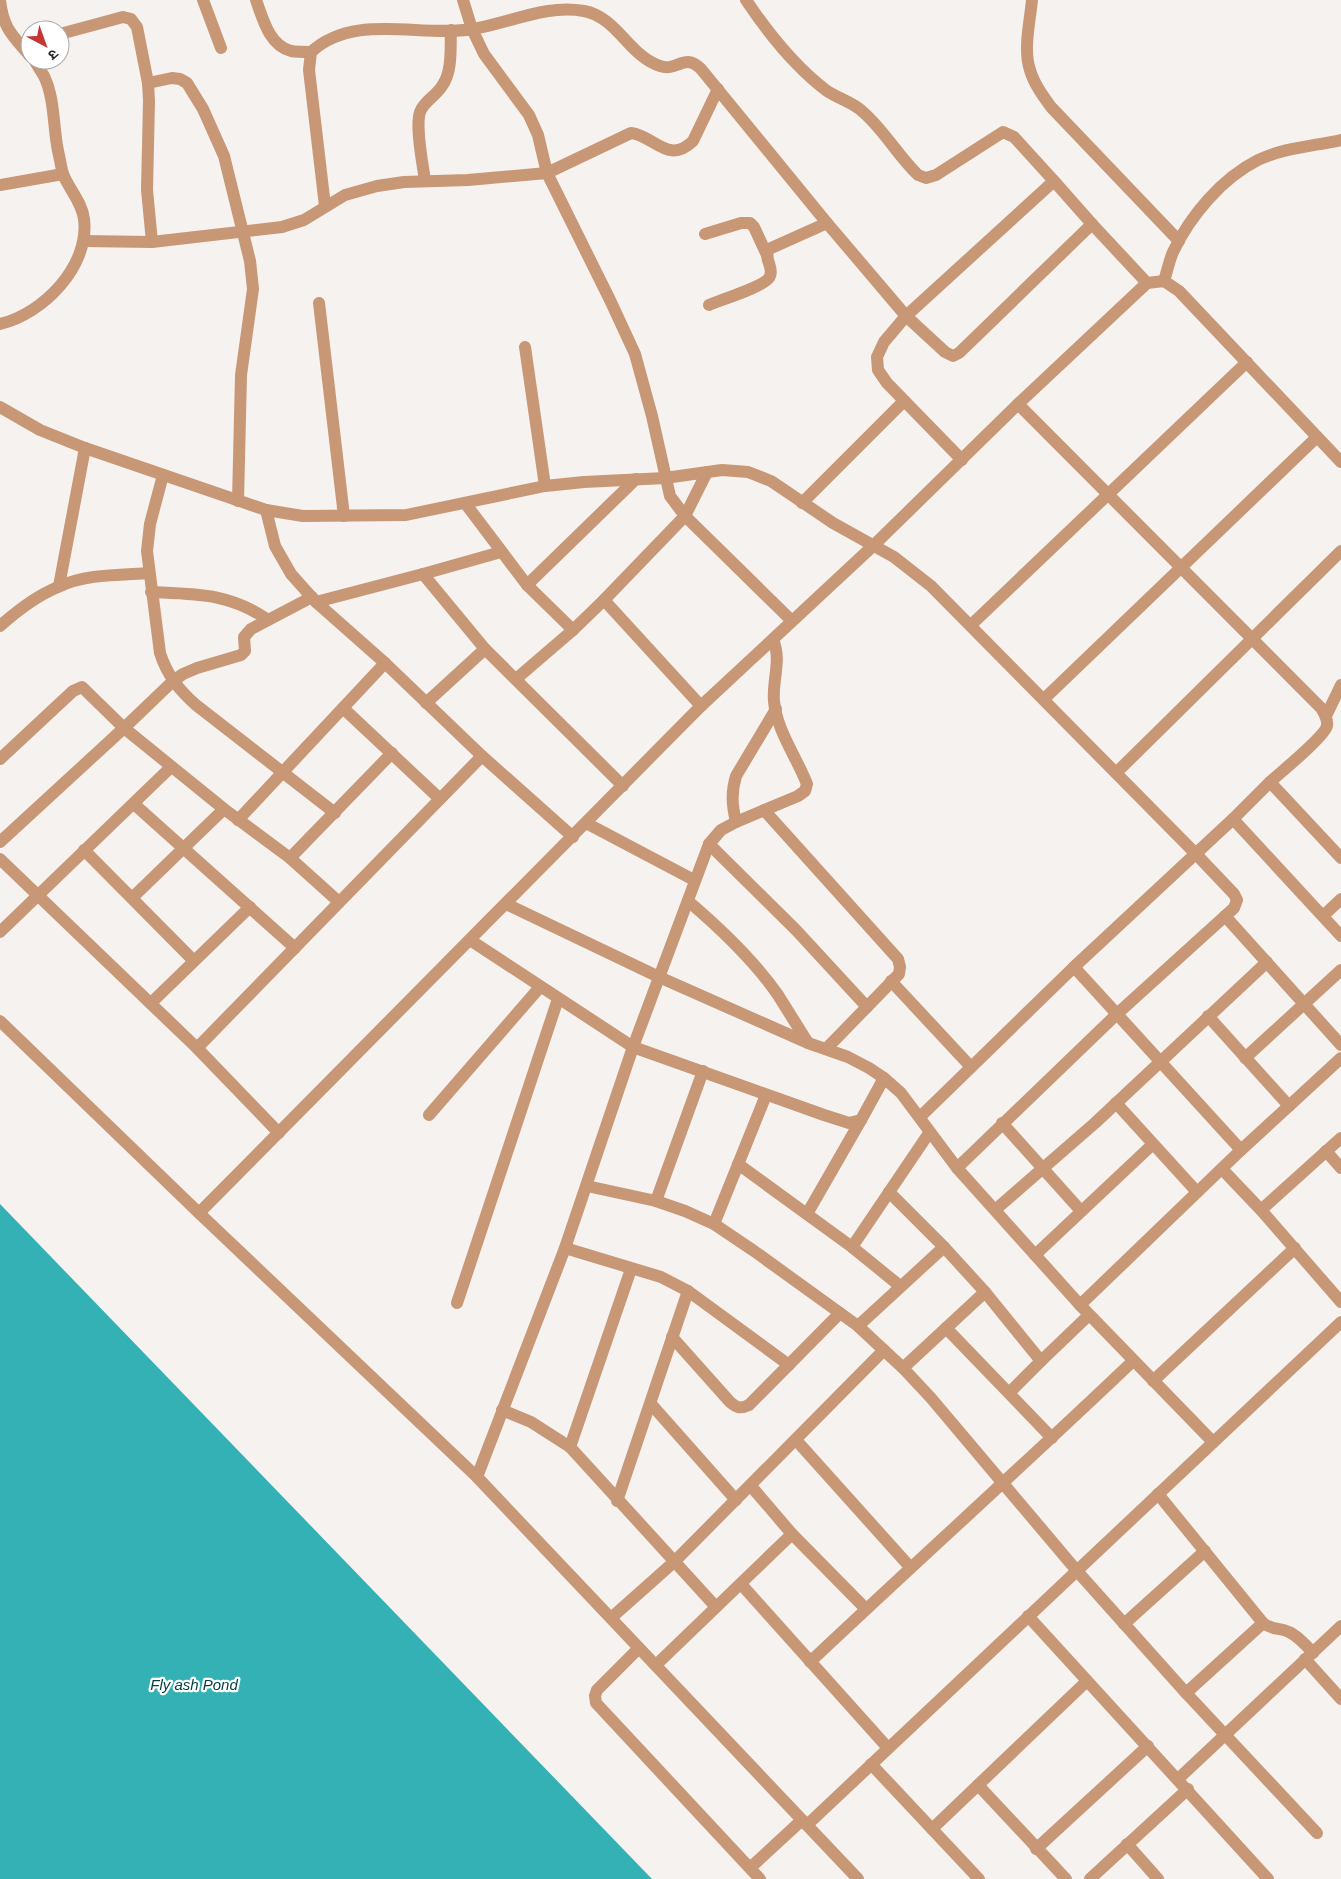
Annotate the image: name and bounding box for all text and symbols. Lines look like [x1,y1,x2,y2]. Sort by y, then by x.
north arrow [20,20,70,70]
text: उ [45,46,62,64]
water label: Fly ash Pond [150,1676,238,1693]

